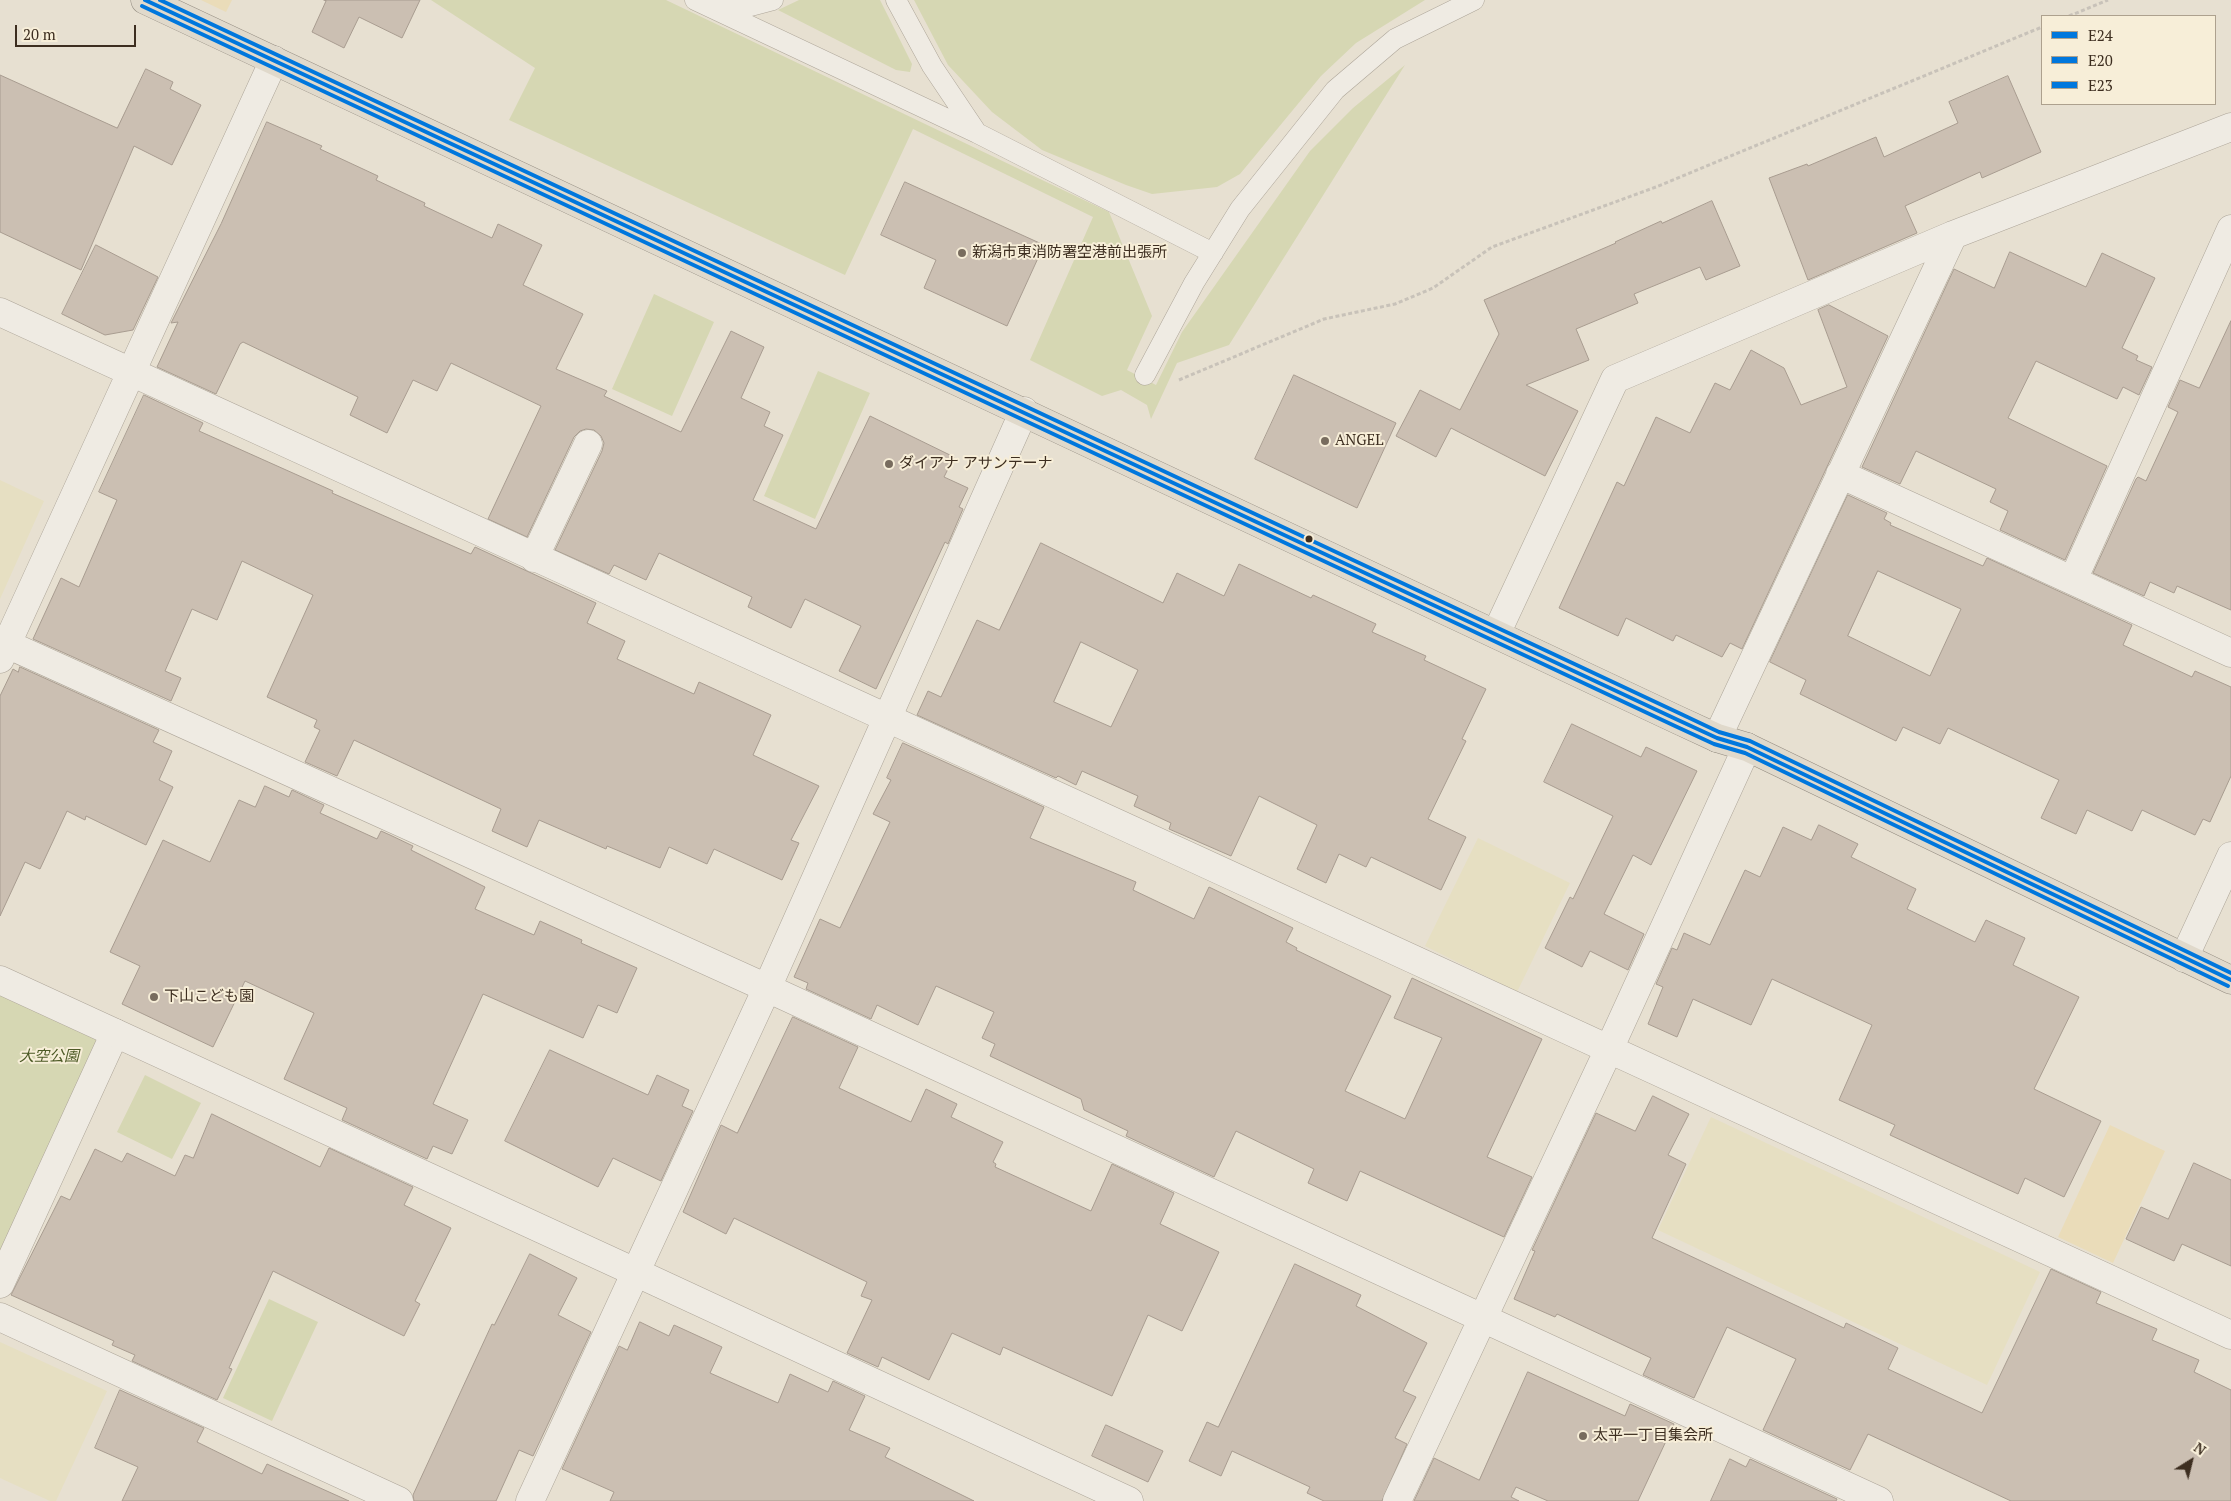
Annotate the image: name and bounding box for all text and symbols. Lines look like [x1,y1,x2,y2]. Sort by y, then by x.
scale bar [18,15,139,47]
legend [2041,15,2216,105]
text: 20 m [23,24,56,44]
text: E24 [2088,25,2113,45]
text: E20 [2088,50,2113,70]
text: E23 [2088,75,2113,95]
place label: 新潟市東消防署空港前出張所 [972,244,1167,262]
marker: 新潟市東消防署空港前出張所 [956,247,968,259]
place label: ANGEL [1335,432,1384,450]
marker: ANGEL [1319,435,1331,447]
place label: ダイアナ アサンテーナ [899,455,1053,473]
marker: ダイアナ アサンテーナ [883,458,895,470]
unlabelled marker [1304,534,1314,544]
place label: 下山こども園 [164,988,254,1006]
marker: 下山こども園 [148,991,160,1003]
park label: 大空公園 [19,1048,79,1066]
place label: 太平一丁目集会所 [1593,1427,1713,1445]
marker: 太平一丁目集会所 [1577,1430,1589,1442]
north arrow [2166,1436,2216,1486]
text: N [2190,1438,2210,1459]

